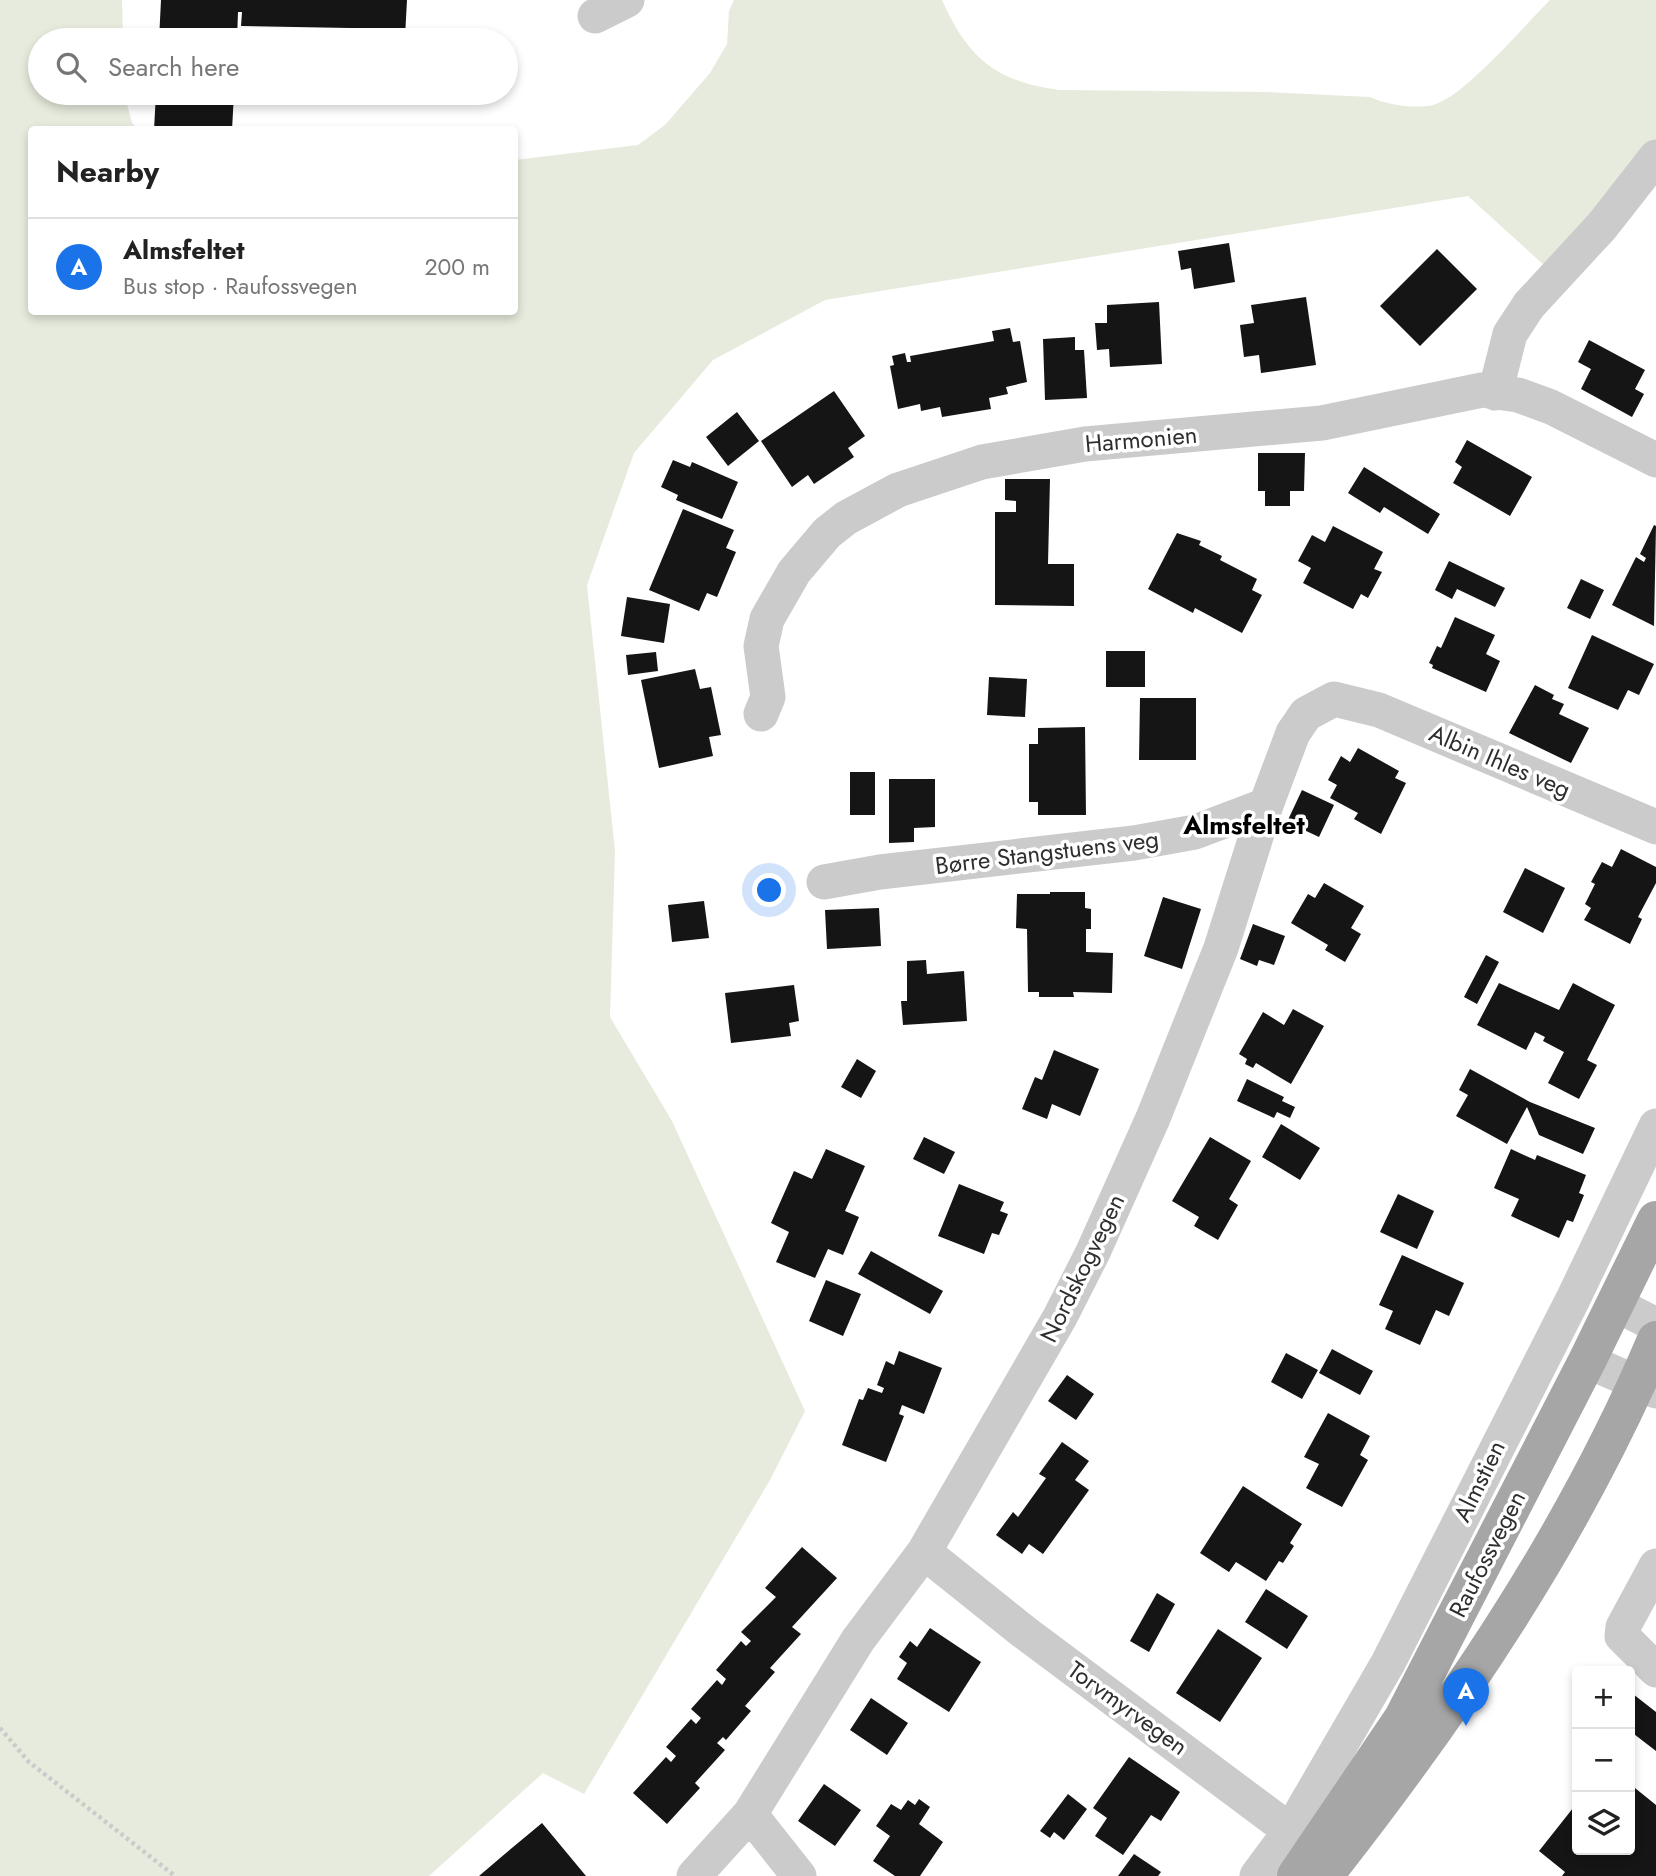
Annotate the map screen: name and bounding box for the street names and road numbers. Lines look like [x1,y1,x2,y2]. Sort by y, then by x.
street label: Harmonien [1083,417,1199,461]
street label: Albin Ihles veg [1424,715,1576,807]
street label: Børre Stangstuens veg [933,821,1161,883]
street label: Nordskogvegen [1031,1188,1133,1348]
street label: Almstien [1444,1434,1514,1528]
street label: Raufossvegen [1440,1485,1534,1623]
street label: Torvmyrvegen [1061,1652,1195,1764]

